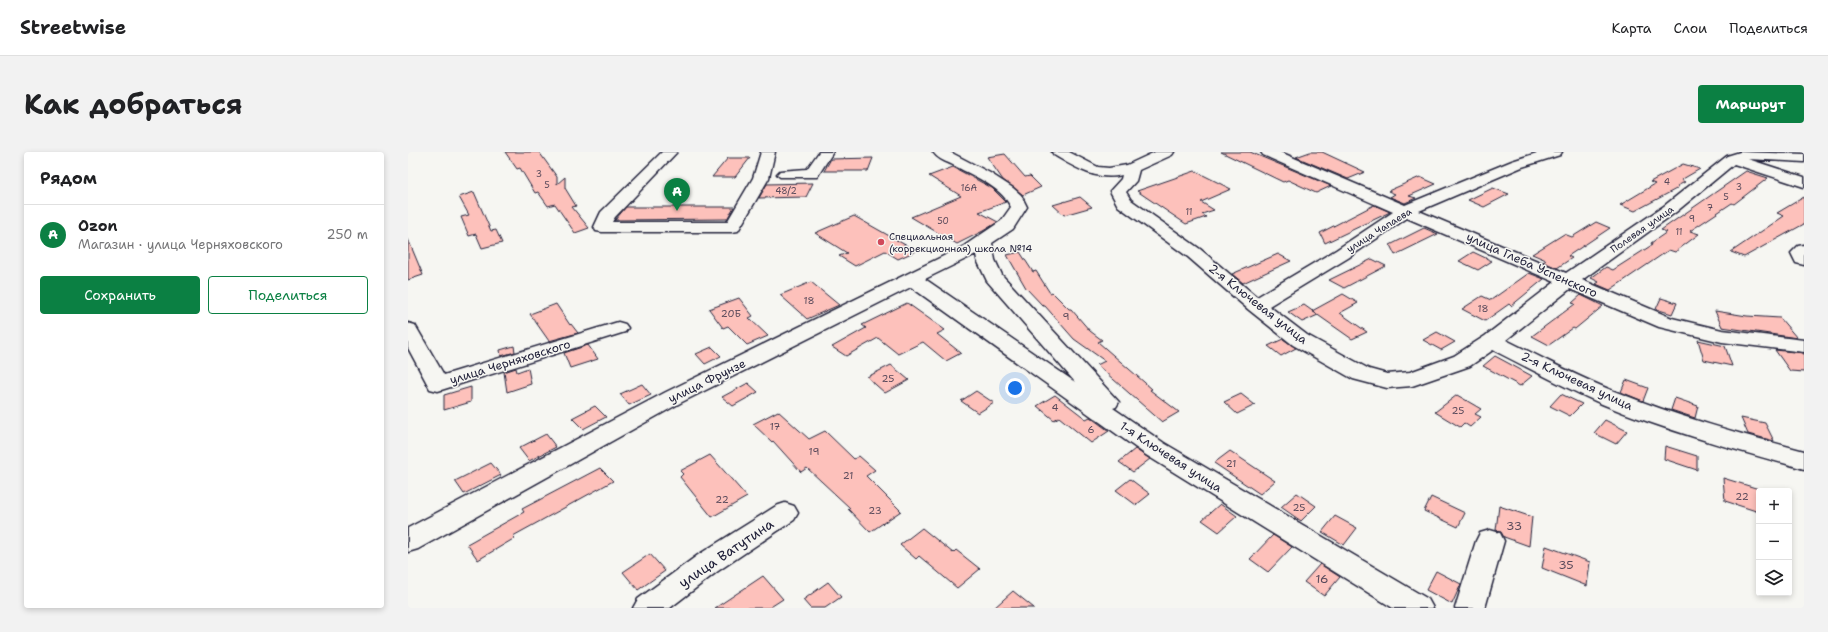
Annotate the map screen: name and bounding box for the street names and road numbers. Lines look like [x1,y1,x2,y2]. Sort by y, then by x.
street label: Полевая улица [1608,202,1677,256]
street label: улица Чапаева [1344,204,1415,255]
street label: улица Глеба Успенского [1464,229,1600,301]
street label: 2-я Ключевая улица [1205,260,1311,348]
street label: улица Черняховского [448,336,572,388]
street label: 2-я Ключевая улица [1519,348,1636,414]
street label: улица Фрунзе [666,355,749,407]
street label: 1-я Ключевая улица [1117,418,1226,496]
street label: улица Ватутина [675,514,777,591]

